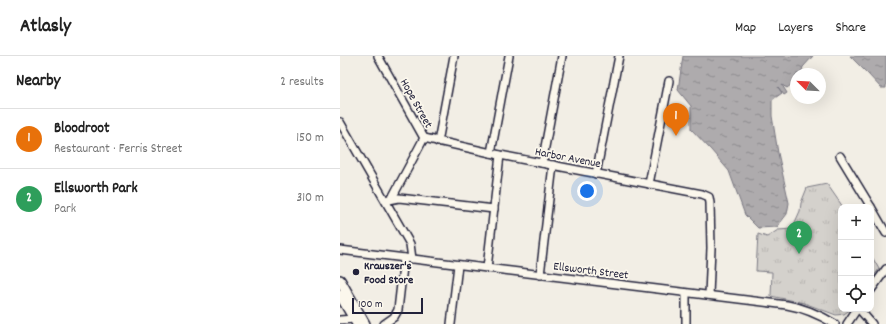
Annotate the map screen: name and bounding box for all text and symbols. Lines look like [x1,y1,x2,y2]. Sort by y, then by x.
text: Atlasly [20,14,71,41]
text: Map [735,18,756,38]
text: Layers [778,18,813,38]
text: Share [835,18,866,38]
north arrow [790,68,826,104]
text: Nearby [16,70,60,94]
text: 2 results [280,73,324,92]
street label: Hope Street [395,76,437,132]
pin: 1 [663,103,689,136]
text: Bloodroot [54,118,110,140]
text: 1 [28,129,30,148]
text: 150 m [296,129,324,148]
text: Restaurant · Ferris Street [54,140,182,159]
street label: Harbor Avenue [533,144,602,173]
text: Ellsworth Park [54,178,138,200]
your location [577,181,597,201]
text: 2 [26,189,32,208]
text: 310 m [296,189,324,208]
text: Park [54,200,76,219]
map controls [838,204,874,312]
button: + [838,204,874,240]
pin: 2 [786,221,812,254]
button: − [838,240,874,276]
place label: Krauszer's Food Store [364,258,414,289]
street label: Ellsworth Street [552,258,630,285]
marker: Krauszer's Food Store [351,267,361,277]
button: locate [838,276,874,312]
scale bar [352,296,423,315]
text: 100 m [358,297,382,313]

